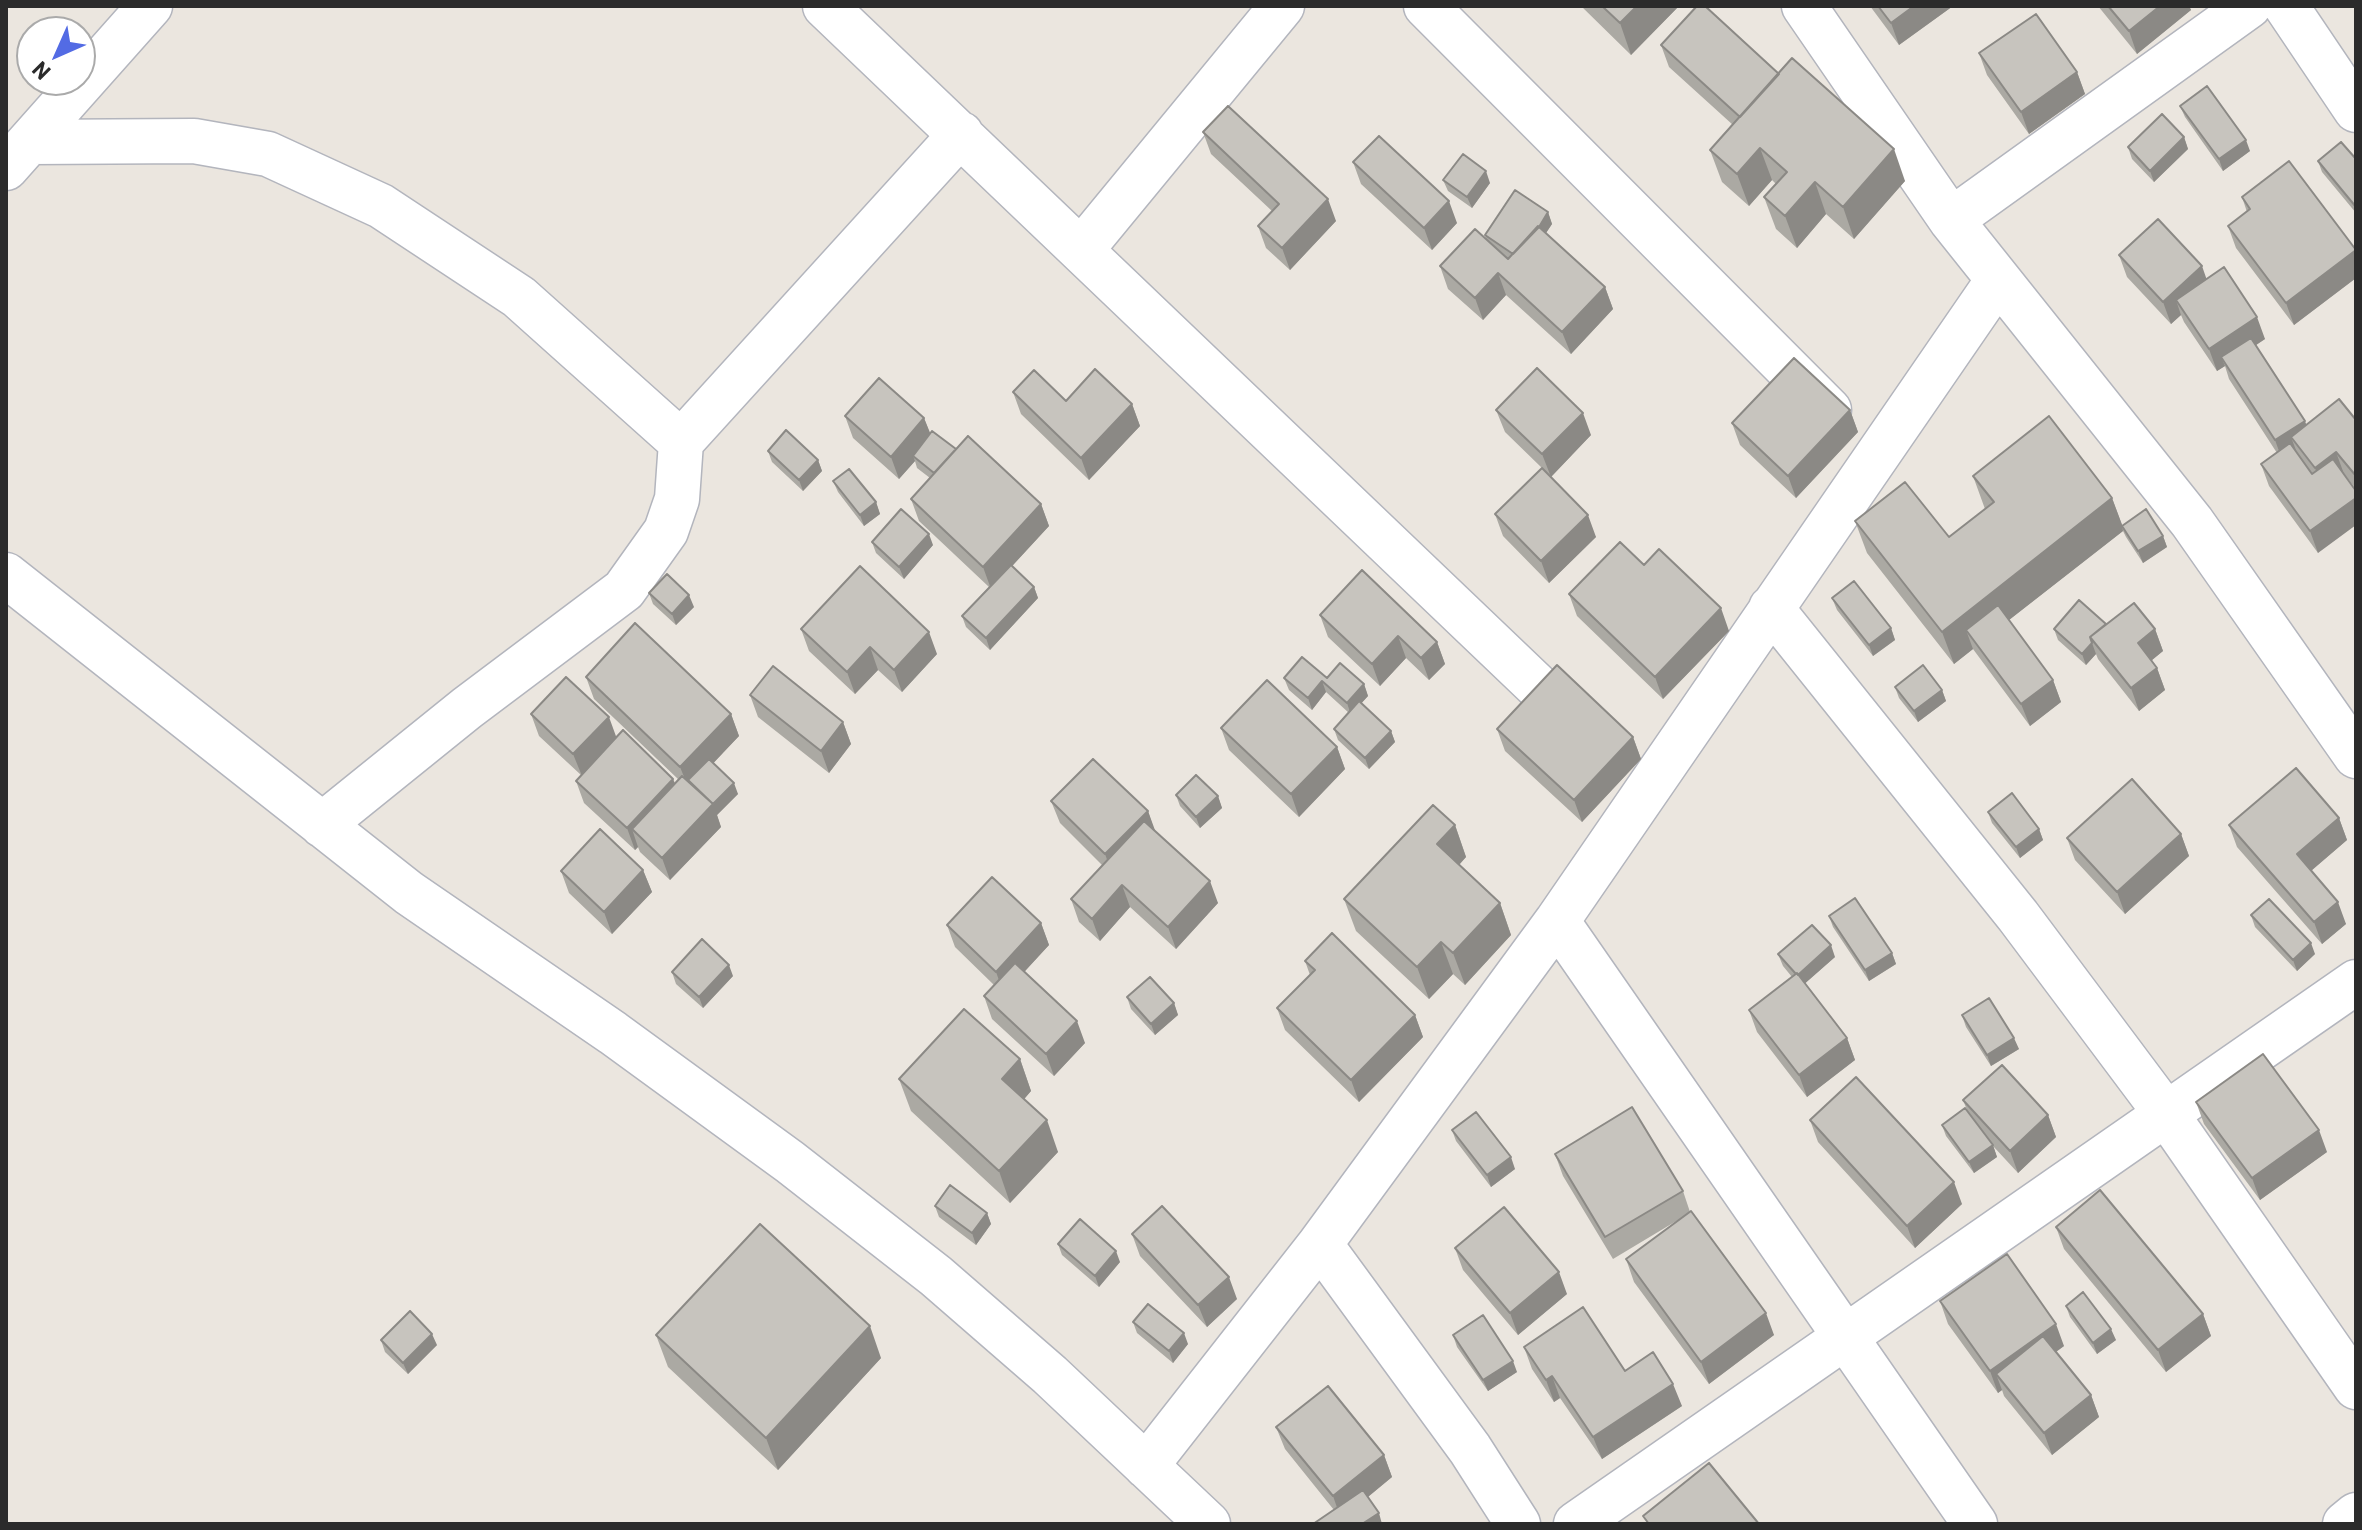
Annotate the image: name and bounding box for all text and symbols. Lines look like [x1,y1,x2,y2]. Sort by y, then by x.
north arrow [16,16,96,96]
text: N [26,57,55,86]

